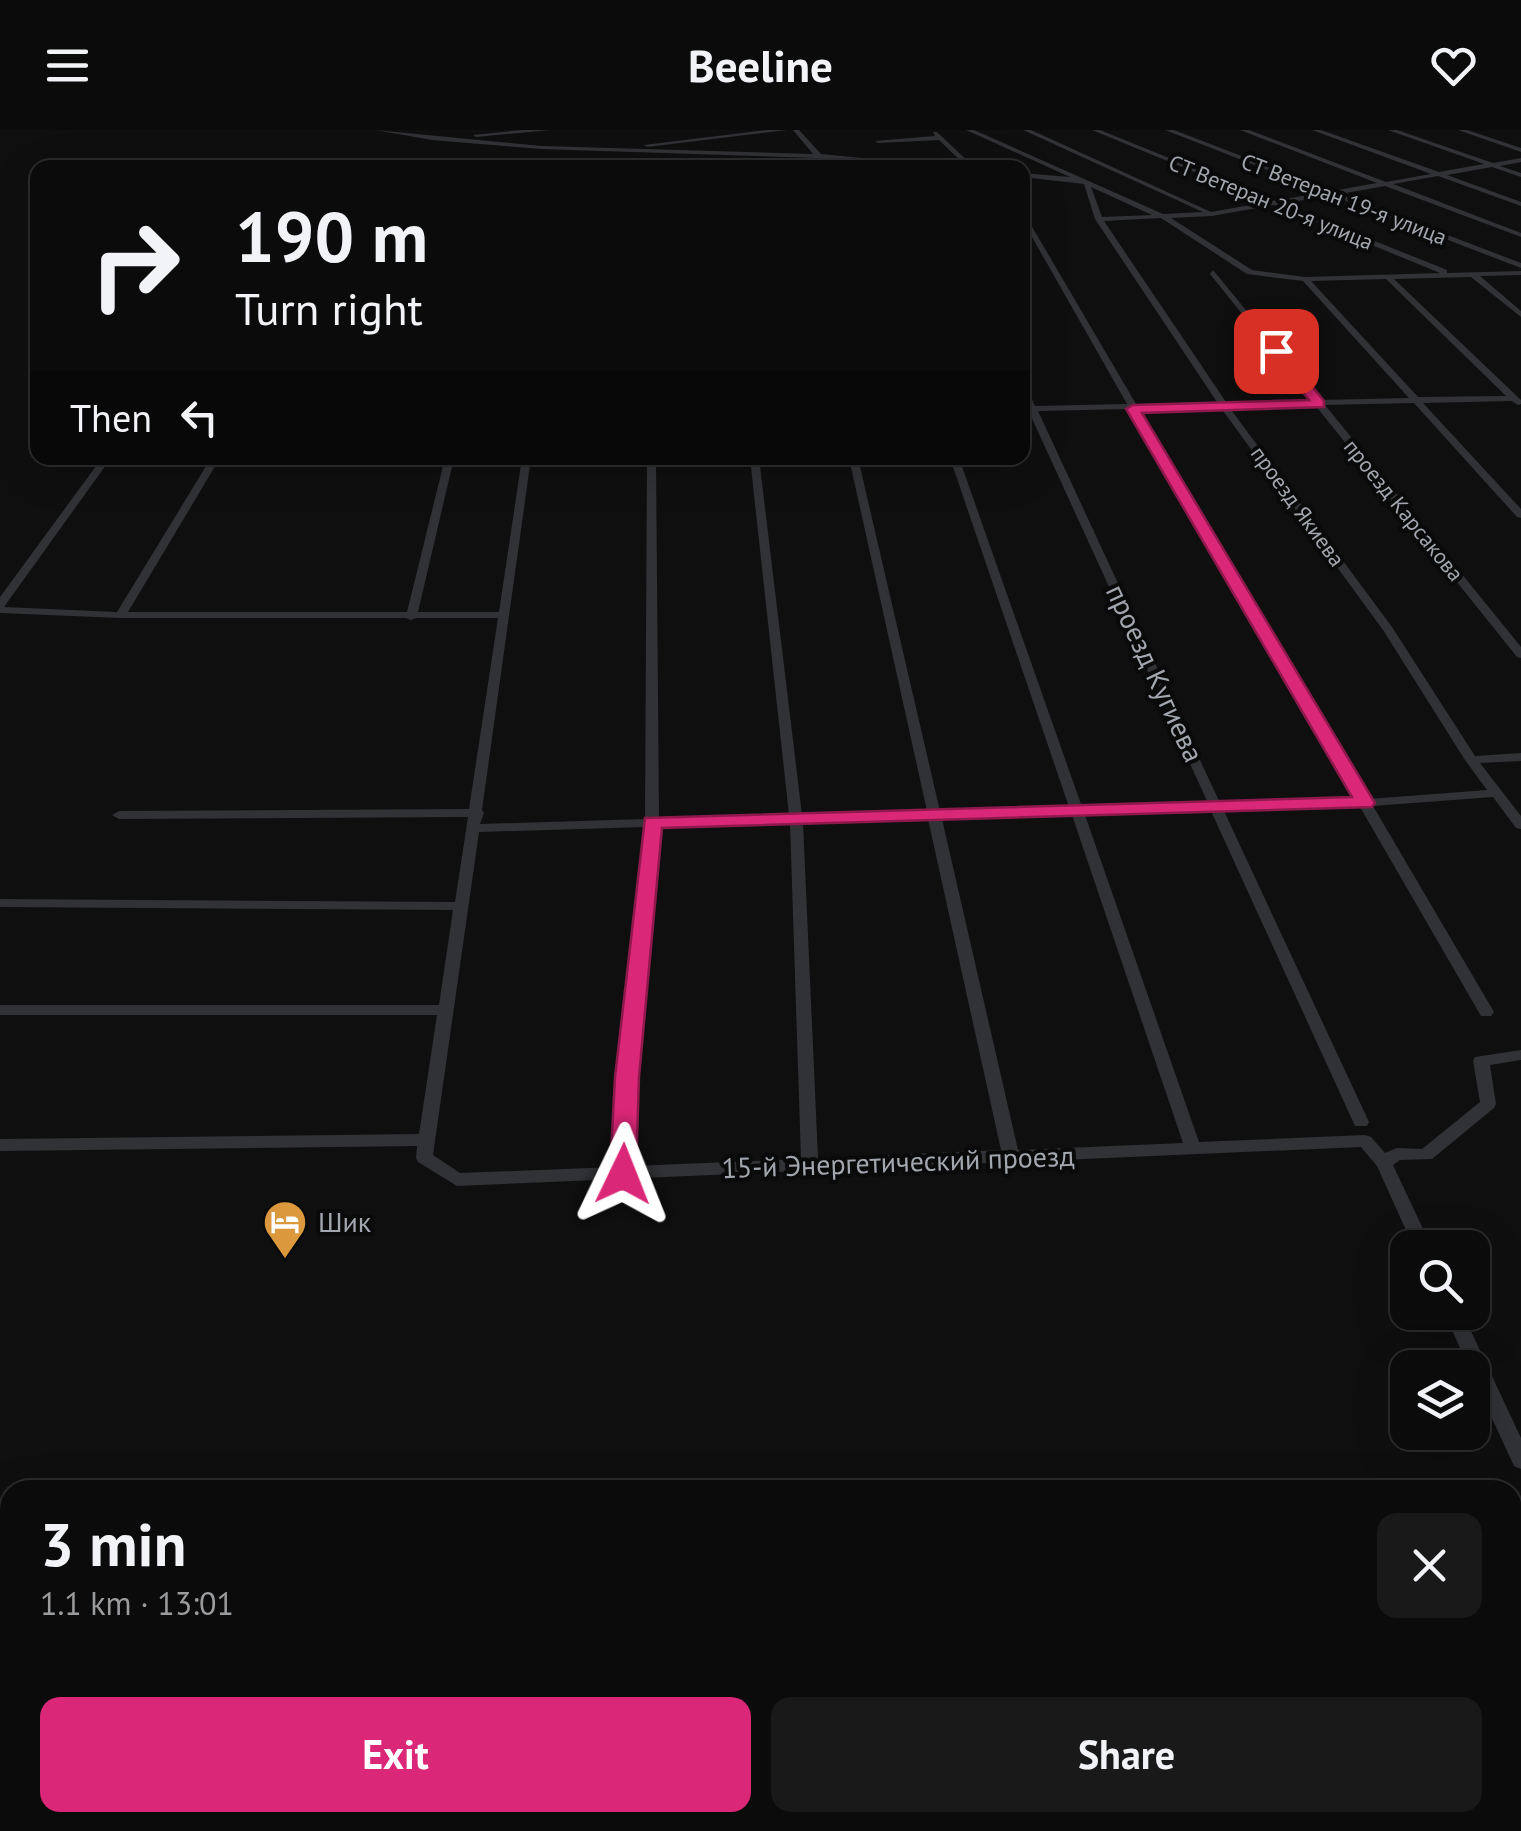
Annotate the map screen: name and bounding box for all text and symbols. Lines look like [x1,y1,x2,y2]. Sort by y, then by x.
text: Beeline [688,36,833,94]
icon: menu [40,38,95,93]
icon: heart [1426,38,1481,93]
street label: СТ Ветеран 19-я улица [1237,147,1451,251]
street label: СТ Ветеран 20-я улица [1165,148,1377,256]
text: 190 m [235,191,428,281]
icon: right [70,200,200,330]
text: Turn right [235,279,423,337]
pin [1234,309,1319,394]
icon: arrive [1249,324,1304,379]
icon: left [172,390,227,445]
text: Then [70,393,152,442]
street label: проезд Карсакова [1338,433,1470,587]
street label: проезд Якиева [1245,440,1351,572]
street label: проезд Кугиева [1098,578,1213,768]
position arrow [571,1122,675,1226]
street label: 15-й Энергетический проезд [721,1137,1075,1186]
hotel icon: Шик [262,1199,308,1260]
place label: Шик [318,1203,372,1240]
map controls [1390,1230,1490,1450]
button: search [1390,1230,1490,1330]
button: layers [1390,1350,1490,1450]
text: 3 min [40,1505,186,1583]
button: close [1377,1513,1482,1618]
text: 1.1 km · 13:01 [40,1582,234,1624]
button: Exit [40,1697,751,1812]
button: Share [771,1697,1482,1812]

